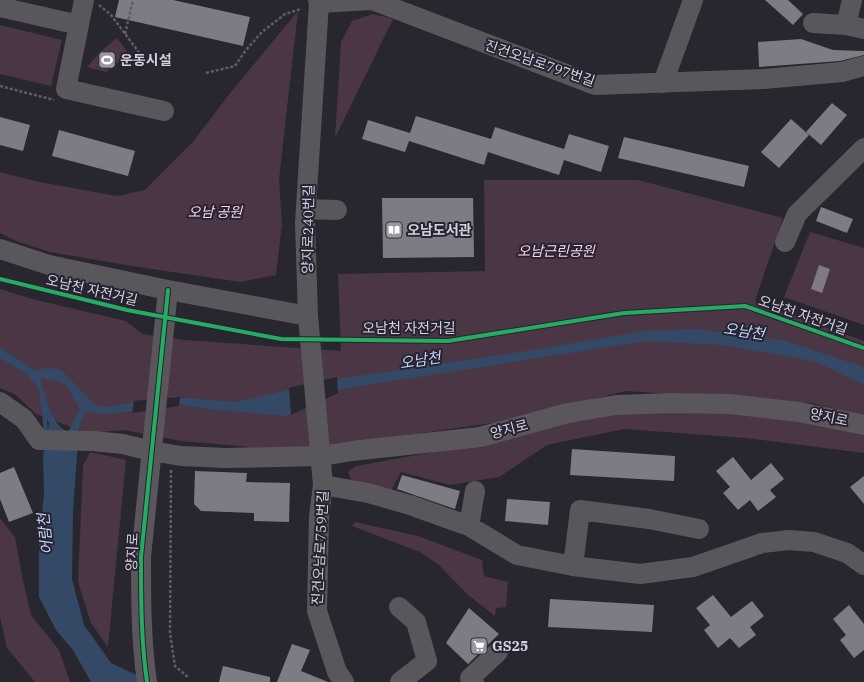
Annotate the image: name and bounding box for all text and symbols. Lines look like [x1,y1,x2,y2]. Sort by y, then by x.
street label: 진건오남로797번길 [483,36,597,90]
sports icon: 운동시설 [97,50,117,70]
place label: 운동시설 [120,51,172,69]
street label: 양지로240번길 [298,184,318,274]
park label: 오남 공원 [188,203,243,221]
library icon: 오남도서관 [384,220,404,240]
place label: 오남도서관 [407,221,472,239]
park label: 오남근린공원 [517,242,596,260]
street label: 오남천 자전거길 [44,271,140,309]
street label: 오남천 자전거길 [756,291,850,339]
street label: 오남천 자전거길 [362,319,456,337]
water label: 오남천 [722,319,768,344]
water label: 오남천 [398,347,444,373]
street label: 양지로 [808,404,850,430]
street label: 양지로 [488,415,530,443]
street label: 진건오남로759번길 [308,490,332,606]
water label: 어람천 [33,510,57,556]
street label: 양지로 [122,532,142,572]
supermarket icon: GS25 [469,636,489,656]
place label: GS25 [492,637,528,655]

